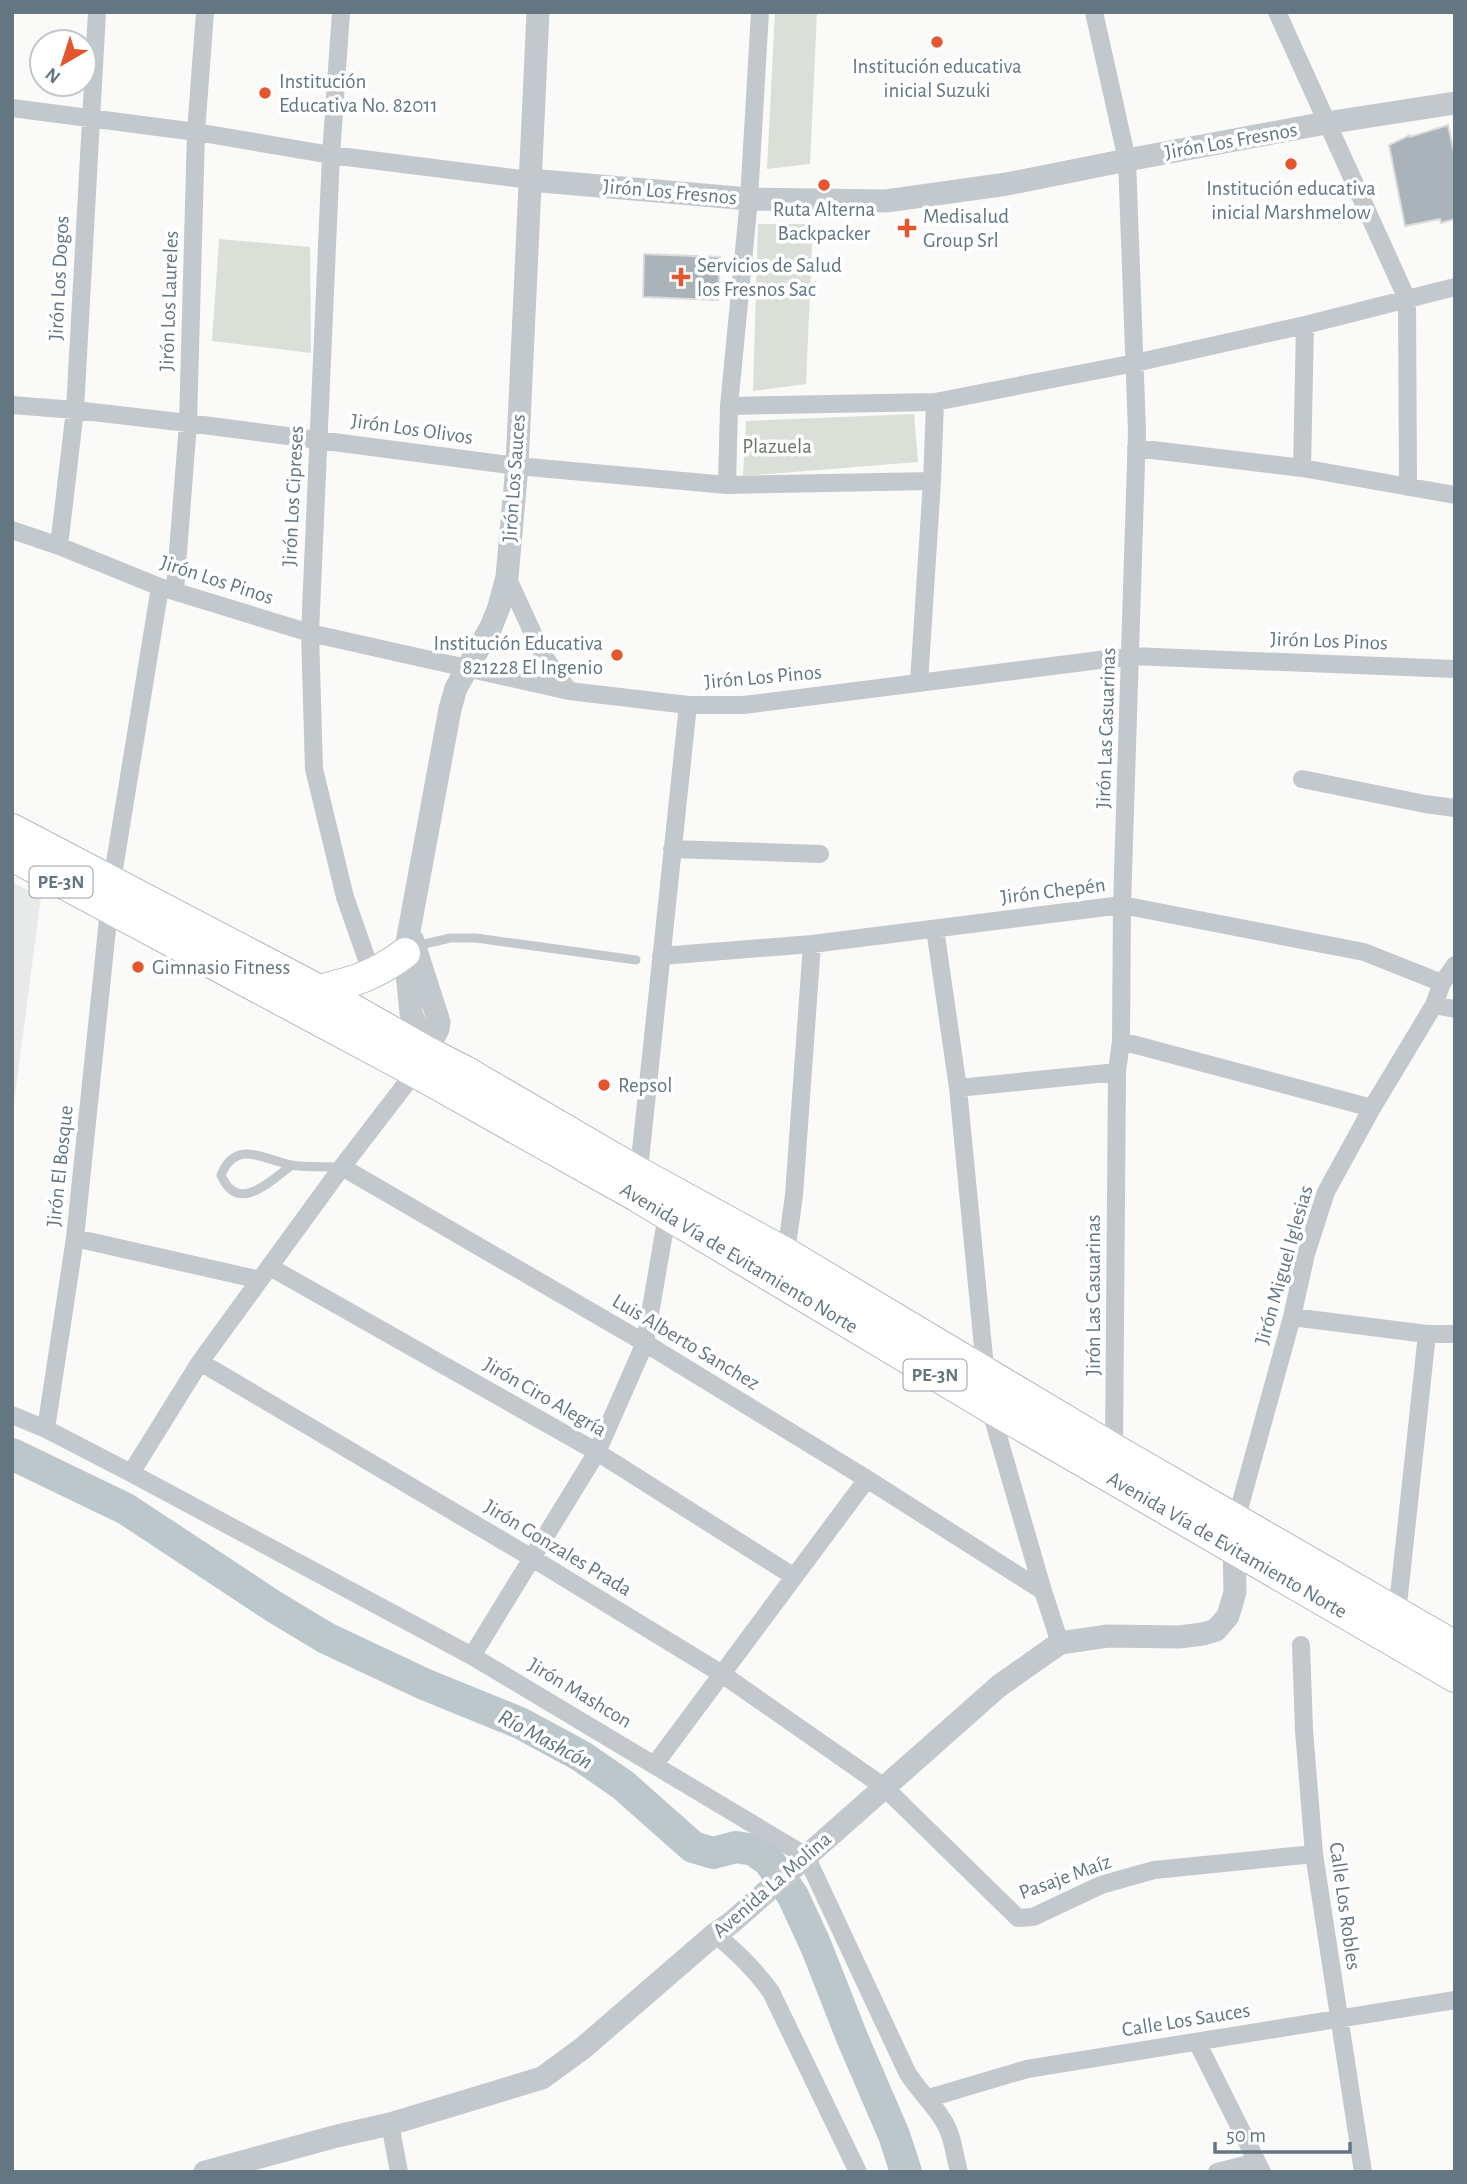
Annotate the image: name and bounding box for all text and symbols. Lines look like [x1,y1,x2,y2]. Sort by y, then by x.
north arrow [28,28,98,98]
marker: Institución educativa inicial Suzuki [929,34,945,50]
place label: Institución educativa inicial Suzuki [852,56,1022,101]
text: N [42,64,64,87]
place label: Institución Educativa No. 82011 [279,71,438,116]
marker: Institución Educativa No. 82011 [257,85,273,101]
street label: Jirón Los Fresnos [1163,119,1299,163]
marker: Institución educativa inicial Marshmelow [1283,156,1299,172]
street label: Jirón Los Fresnos [602,176,738,208]
marker: Ruta Alterna Backpacker [816,177,832,193]
place label: Institución educativa inicial Marshmelow [1206,178,1376,223]
place label: Ruta Alterna Backpacker [773,199,876,244]
place label: Medisalud Group Srl [923,206,1009,251]
street label: Jirón Los Dogos [45,215,73,341]
marker: Medisalud Group Srl [897,218,917,238]
street label: Jirón Los Laureles [156,230,182,372]
place label: Servicios de Salud los Fresnos Sac [697,255,842,300]
marker: Servicios de Salud los Fresnos Sac [671,267,691,287]
street label: Jirón Los Olivos [350,410,474,448]
street label: Jirón Los Sauces [499,413,529,543]
street label: Jirón Los Cipreses [279,425,307,567]
park label: Plazuela [742,436,812,457]
street label: Jirón Los Pinos [158,552,276,608]
street label: Jirón Los Pinos [1270,628,1388,654]
place label: Institución Educativa 821228 El Ingenio [434,633,603,678]
marker: Institución Educativa 821228 El Ingenio [609,647,625,663]
street label: Jirón Las Casuarinas [1093,647,1119,809]
street label: Jirón Los Pinos [703,661,823,693]
road number: PE-3N [29,866,92,898]
street label: Jirón Chepén [999,874,1107,908]
place label: Gimnasio Fitness [152,957,290,978]
marker: Gimnasio Fitness [130,959,146,975]
place label: Repsol [618,1075,673,1096]
marker: Repsol [596,1077,612,1093]
street label: Jirón El Bosque [43,1104,77,1228]
street label: Avenida Vía de Evitamiento Norte [617,1179,861,1337]
street label: Jirón Miguel Iglesias [1251,1183,1317,1347]
street label: Jirón Las Casuarinas [1083,1214,1104,1376]
street label: Luis Alberto Sanchez [609,1290,763,1394]
street label: Jirón Ciro Alegría [480,1353,610,1441]
road number: PE-3N [904,1359,967,1390]
street label: Avenida Vía de Evitamiento Norte [1103,1468,1351,1622]
street label: Jirón Gonzales Prada [481,1496,636,1600]
street label: Jirón Mashcon [525,1654,635,1732]
water label: Río Mashcón [494,1706,596,1774]
street label: Avenida La Molina [709,1828,835,1942]
street label: Calle Los Robles [1326,1841,1364,1971]
street label: Pasaje Maíz [1016,1851,1114,1903]
street label: Calle Los Sauces [1120,1999,1252,2041]
scale bar [1215,2110,1350,2154]
text: 50 m [1226,2125,1266,2146]

